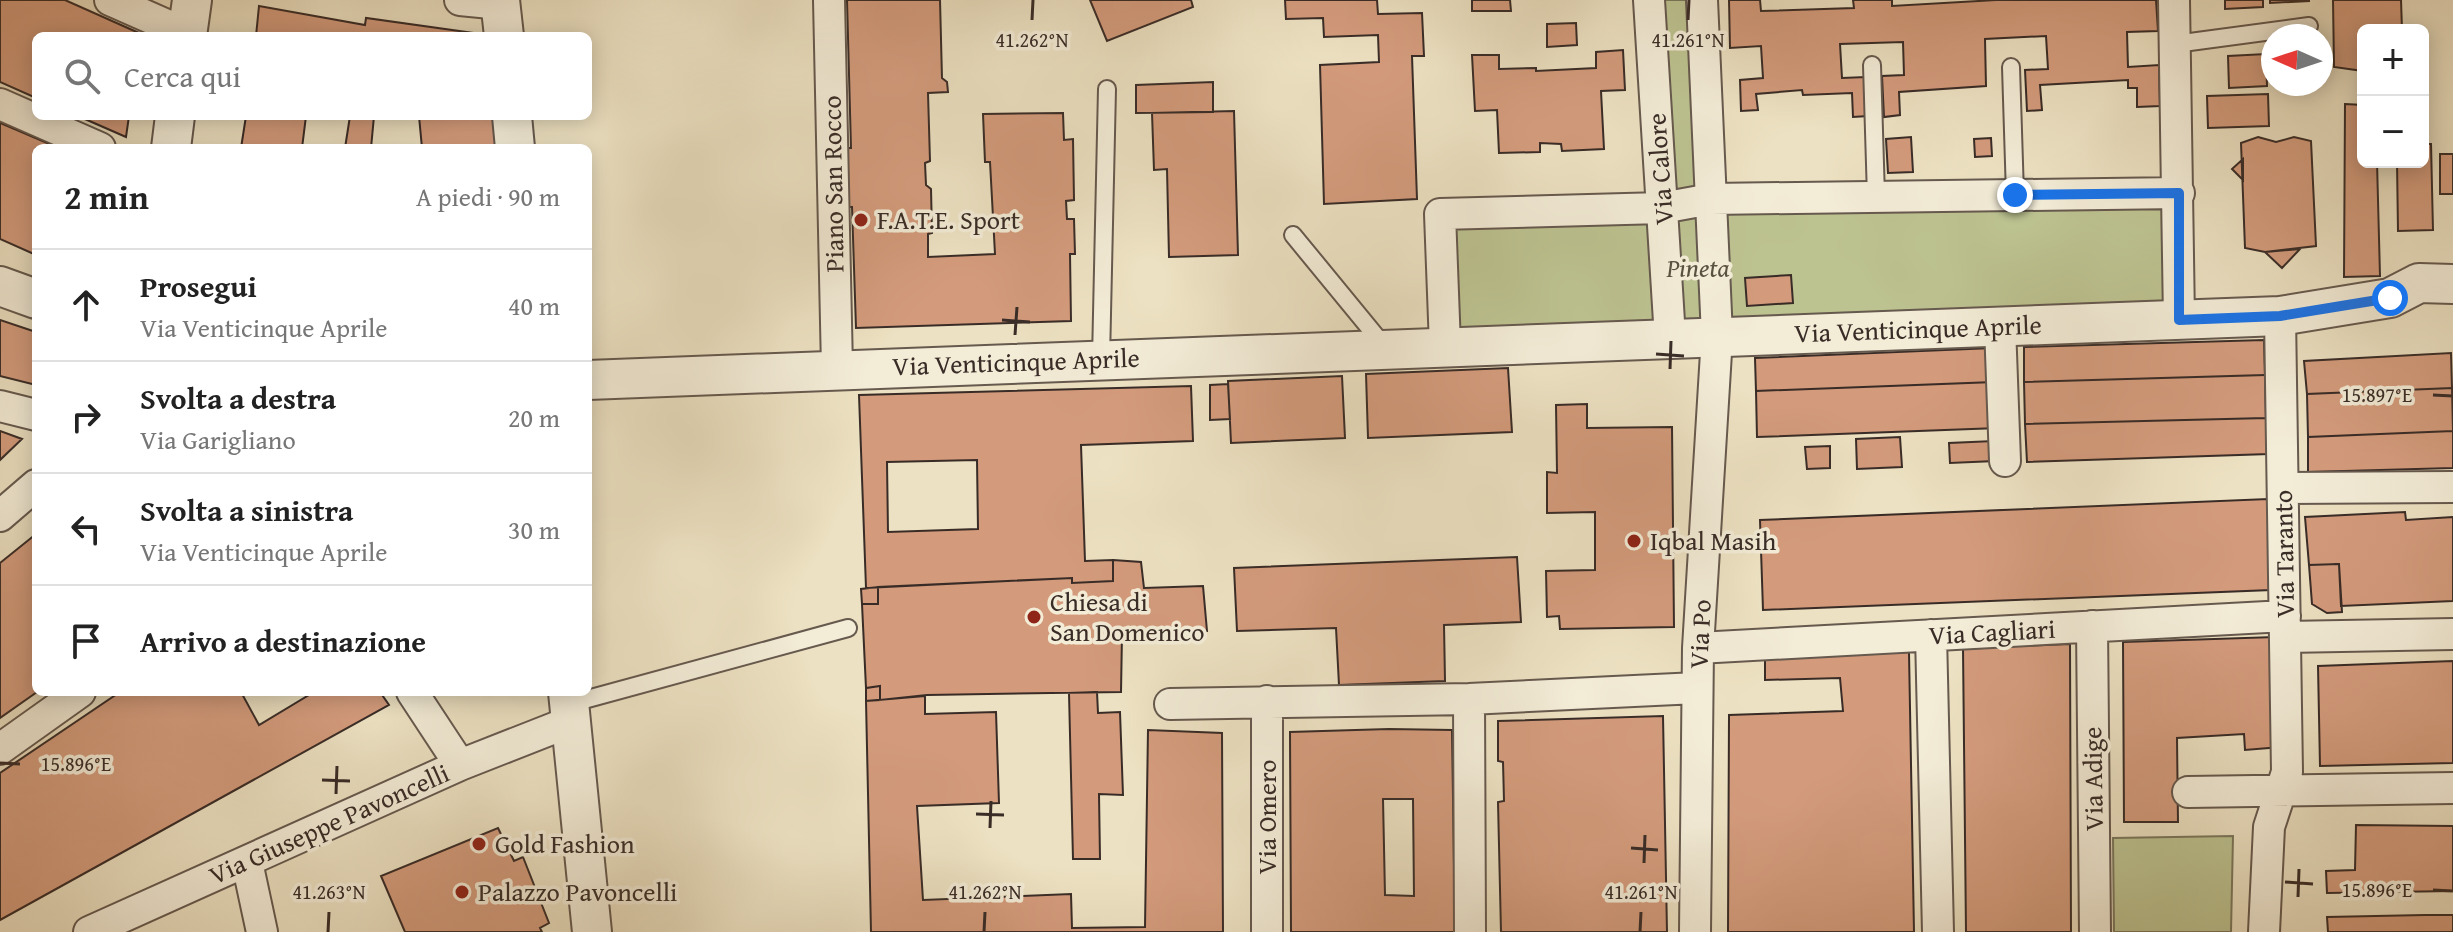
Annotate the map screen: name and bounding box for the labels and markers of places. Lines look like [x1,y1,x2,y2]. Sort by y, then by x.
place label: F.A.T.E. Sport [877,200,1020,239]
marker: F.A.T.E. Sport [852,211,870,229]
place label: Iqbal Masih [1650,521,1777,560]
marker: Iqbal Masih [1625,532,1643,550]
place label: Chiesa di San Domenico [1050,582,1205,651]
marker: Chiesa di San Domenico [1025,608,1043,626]
place label: Gold Fashion [495,824,635,863]
marker: Gold Fashion [470,835,488,853]
place label: Palazzo Pavoncelli [478,872,677,911]
marker: Palazzo Pavoncelli [453,883,471,901]

